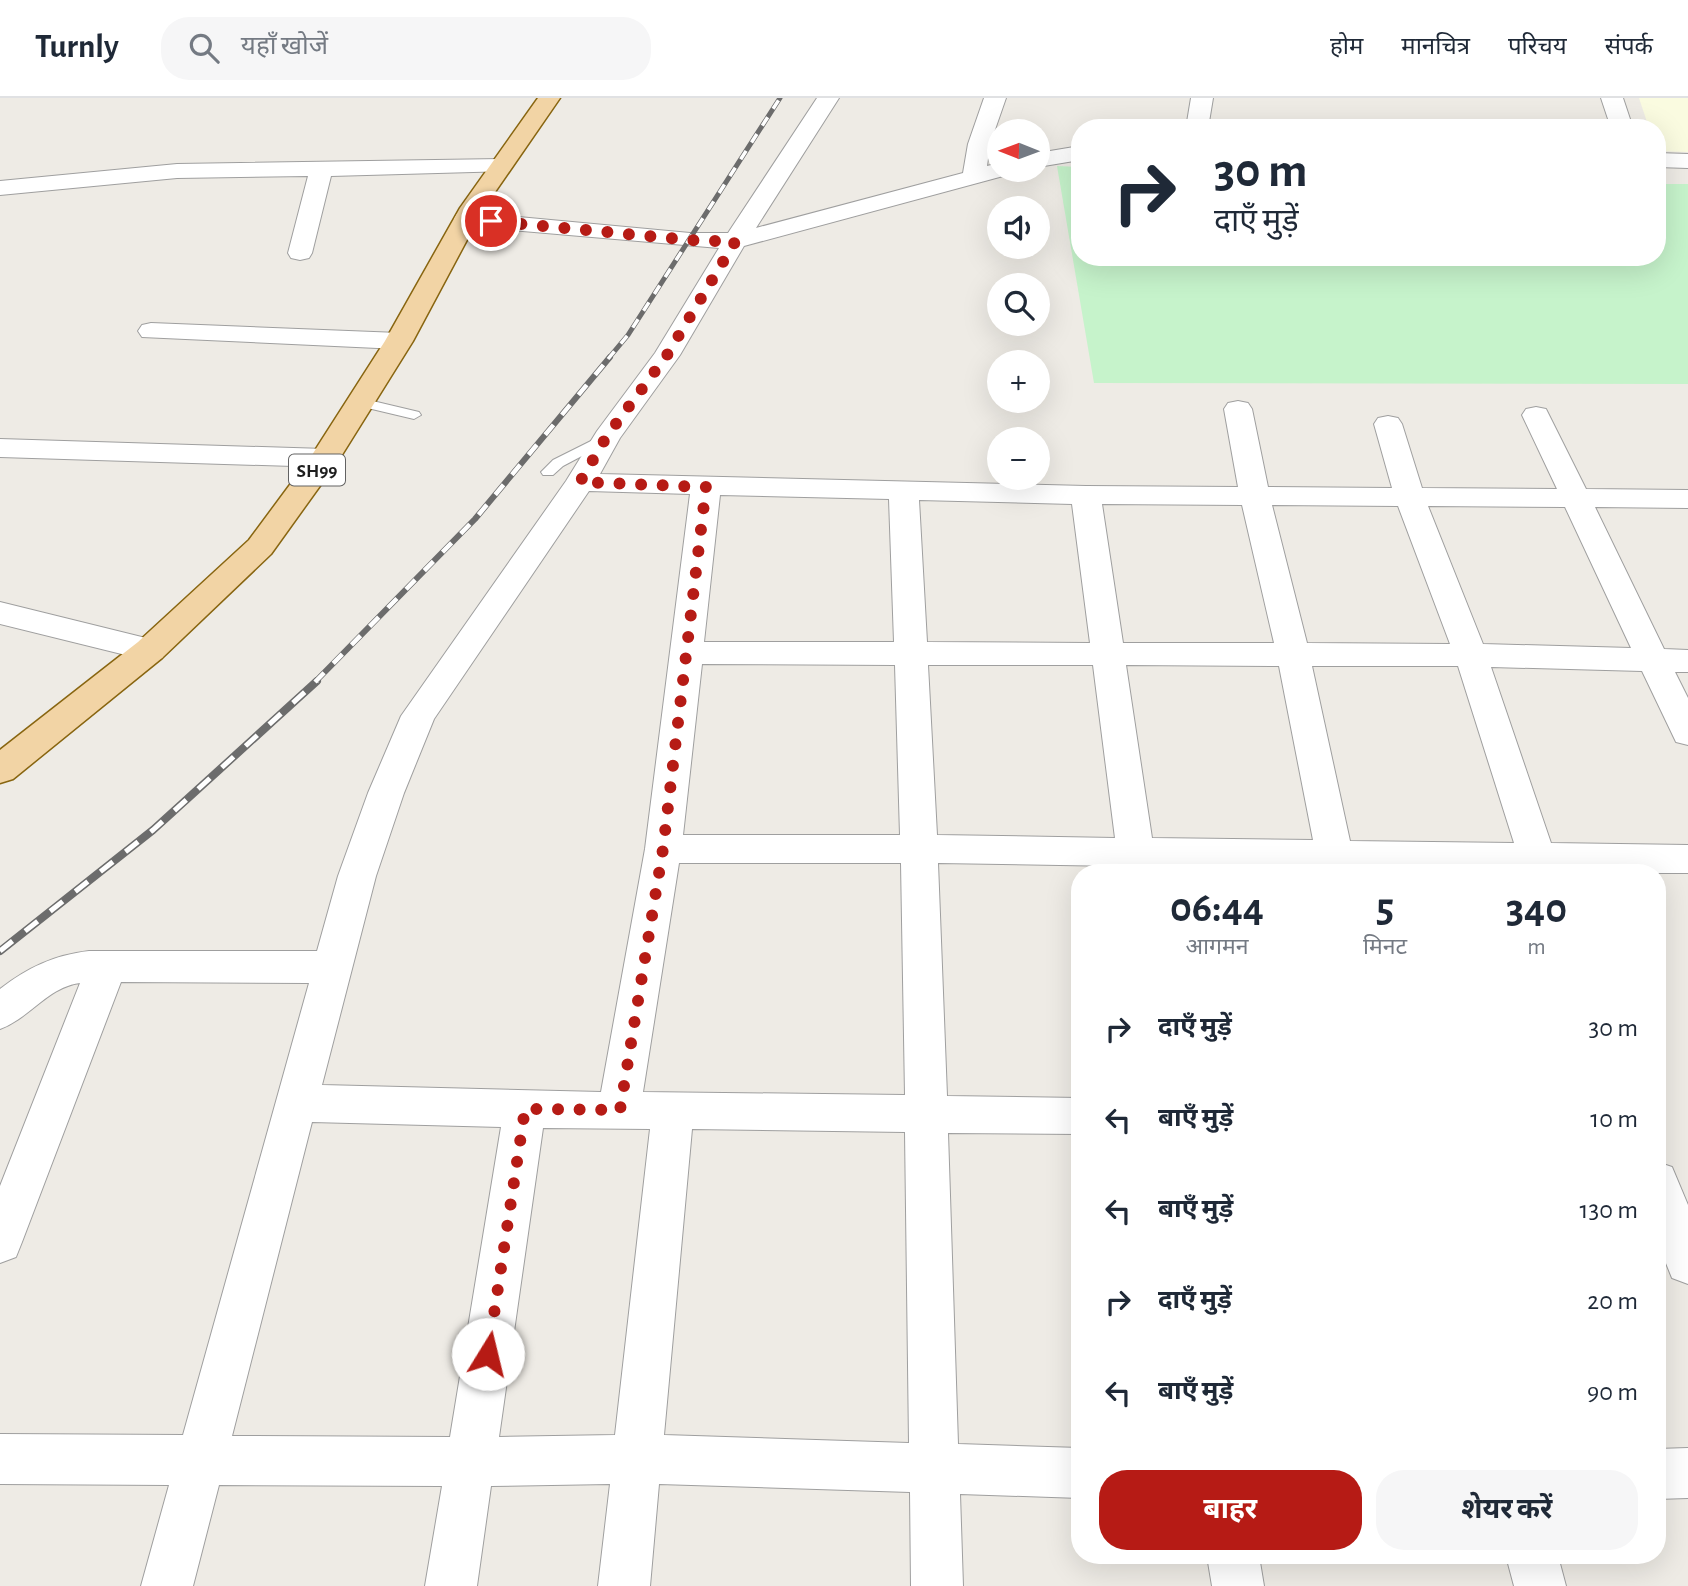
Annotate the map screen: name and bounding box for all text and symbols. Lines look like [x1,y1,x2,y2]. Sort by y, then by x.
search box [161,17,651,80]
icon: search [185,29,223,67]
text: Turnly [35,31,119,64]
text: यहाँ खोजें [241,33,328,59]
text: होम [1330,35,1363,59]
text: मानचित्र [1401,35,1470,59]
text: परिचय [1508,35,1567,59]
text: संपर्क [1605,35,1653,59]
north arrow [987,119,1050,182]
map controls [987,119,1050,490]
icon: right [1099,147,1190,238]
text: 30 m [1214,147,1308,196]
pin [461,191,521,251]
button: sound [987,196,1050,259]
icon: arrive [472,202,510,240]
text: दाएँ मुड़ें [1214,205,1299,237]
button: search [987,273,1050,336]
button: + [987,350,1050,413]
button: − [987,427,1050,490]
road number: SH99 [289,454,345,486]
text: 06:44 [1170,887,1264,929]
text: 5 [1376,887,1394,929]
text: 340 [1506,888,1567,930]
text: आगमन [1185,936,1248,959]
text: मिनट [1363,936,1407,959]
text: m [1527,936,1546,959]
icon: right [1099,1010,1137,1048]
text: दाएँ मुड़ें [1158,1014,1232,1040]
text: 30 m [1588,1015,1638,1041]
icon: left [1099,1101,1137,1139]
text: बाएँ मुड़ें [1158,1105,1233,1131]
text: 10 m [1590,1106,1638,1132]
icon: left [1099,1192,1137,1230]
text: बाएँ मुड़ें [1158,1196,1233,1222]
text: 130 m [1580,1197,1638,1223]
icon: right [1099,1283,1137,1321]
text: दाएँ मुड़ें [1158,1287,1232,1313]
text: 20 m [1587,1288,1638,1314]
position arrow [451,1317,525,1391]
icon: left [1099,1374,1137,1412]
text: बाएँ मुड़ें [1158,1378,1233,1404]
text: 90 m [1587,1379,1638,1405]
button: बाहर [1099,1470,1362,1550]
button: शेयर करें [1376,1470,1638,1550]

